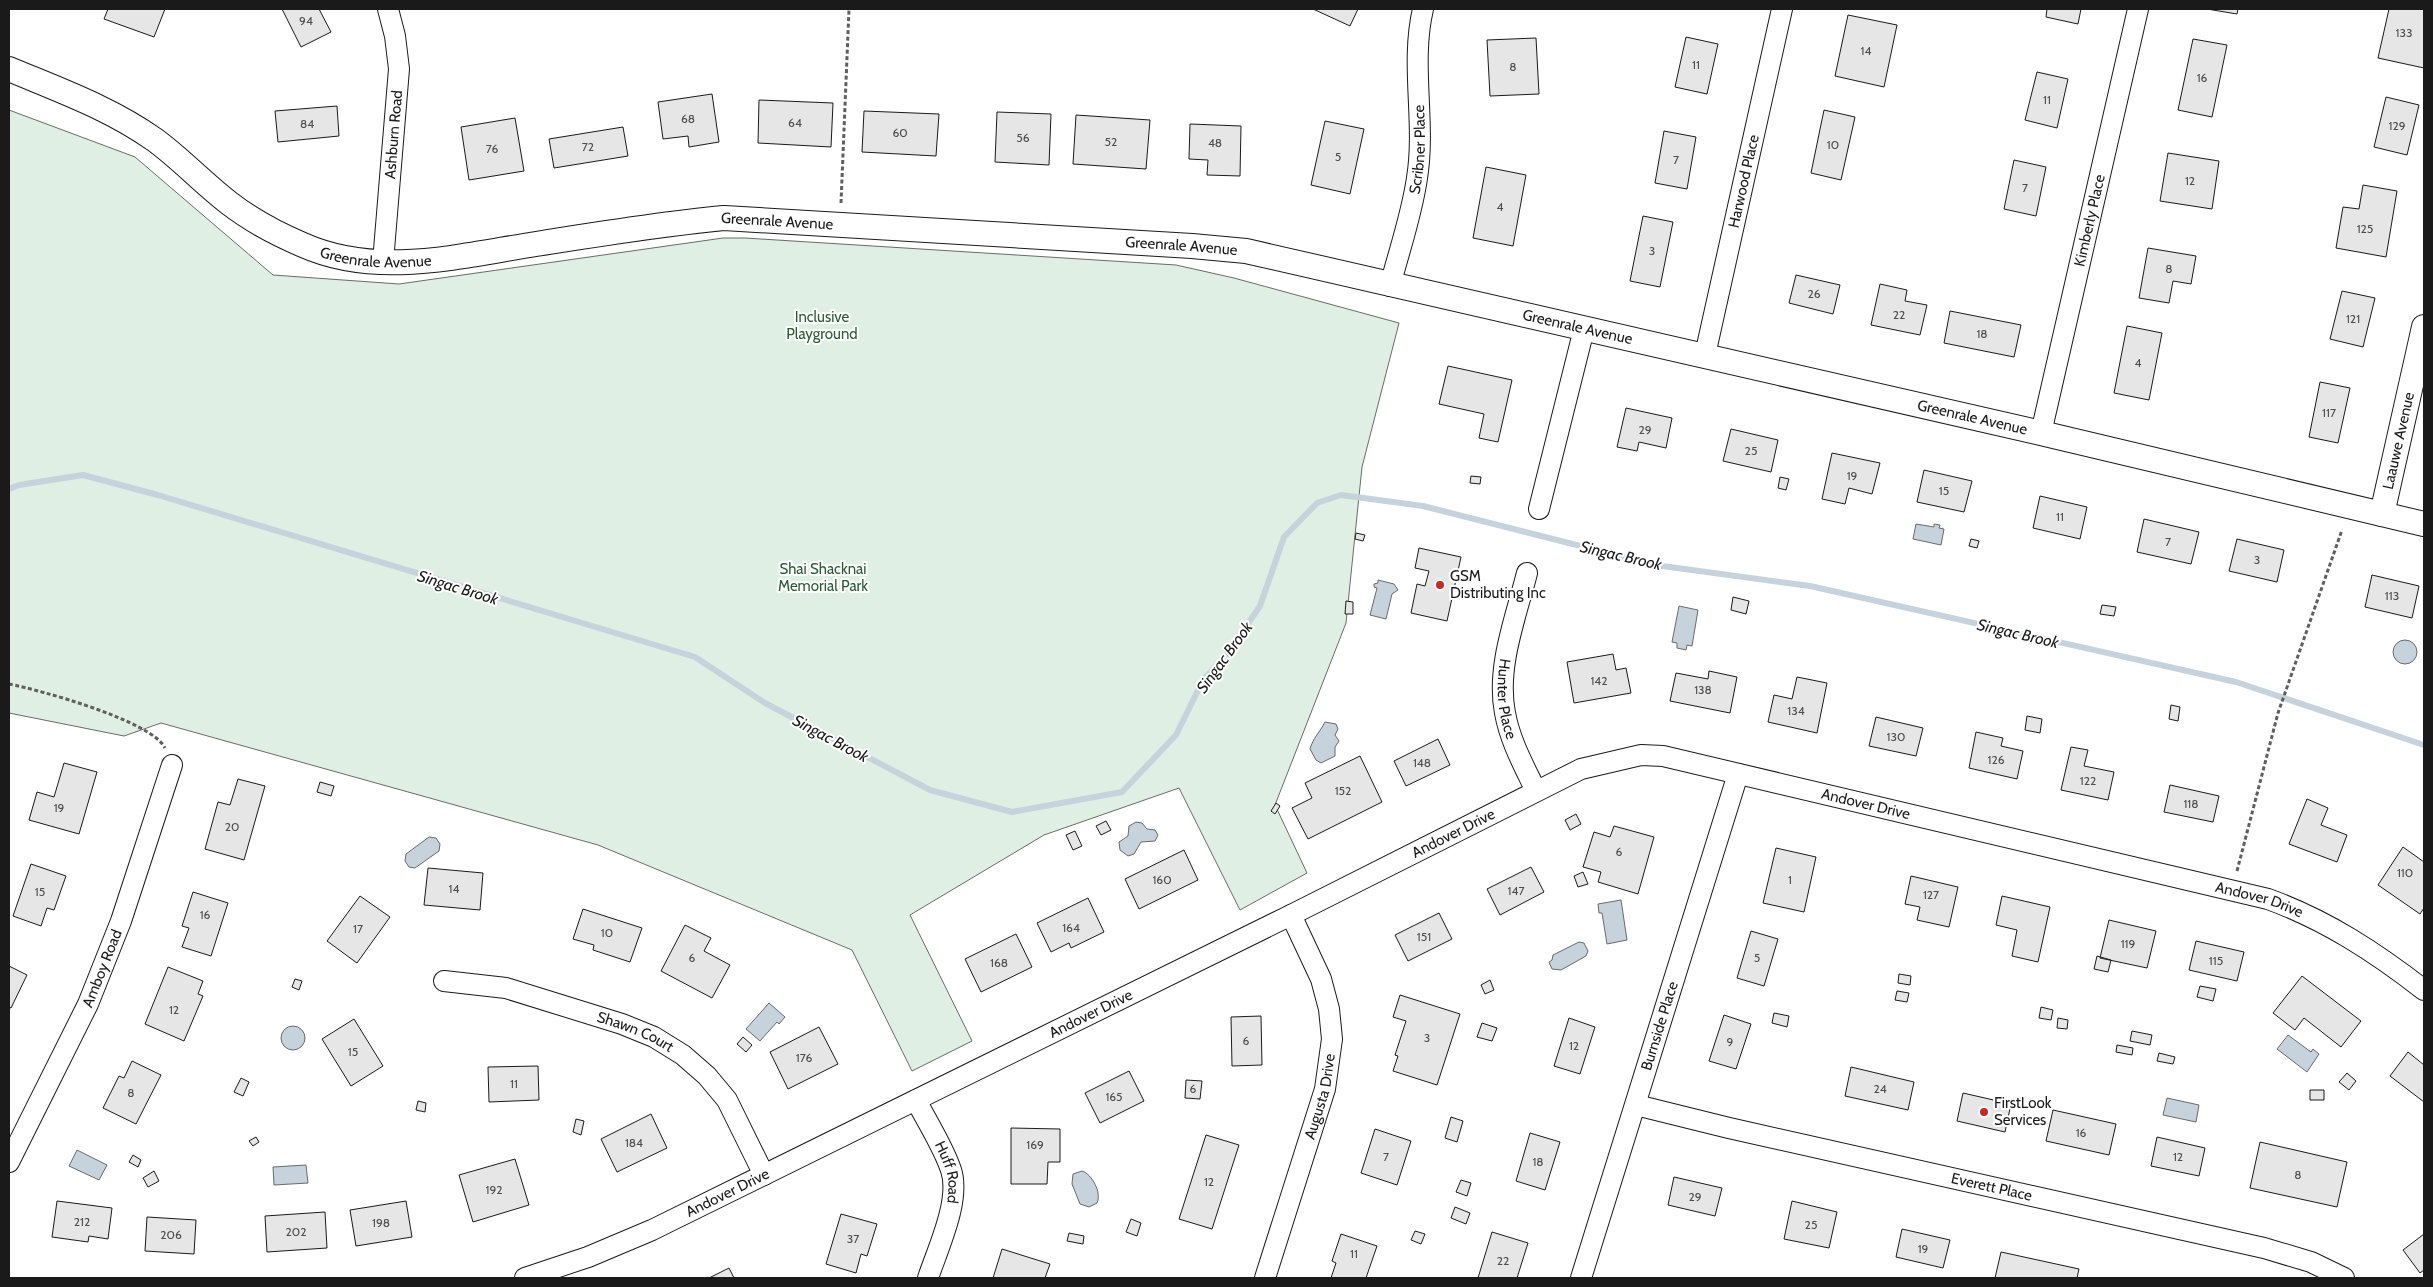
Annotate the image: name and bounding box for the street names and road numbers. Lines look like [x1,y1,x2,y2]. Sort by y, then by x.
street label: Ashburn Road [381,89,406,179]
street label: Scribner Place [1405,104,1429,196]
street label: Harwood Place [1725,133,1763,230]
street label: Kimberly Place [2070,172,2109,268]
street label: Greenrale Avenue [721,209,834,234]
street label: Greenrale Avenue [1125,233,1239,259]
street label: Greenrale Avenue [318,243,433,271]
street label: Greenrale Avenue [1521,306,1635,348]
street label: Laauwe Avenue [2379,390,2418,491]
street label: Greenrale Avenue [1916,396,2029,439]
street label: Hunter Place [1494,658,1521,742]
street label: Andover Drive [1820,785,1912,823]
street label: Andover Drive [1409,805,1498,862]
street label: Andover Drive [2214,878,2306,921]
street label: Amboy Road [79,927,126,1010]
street label: Burnside Place [1637,979,1682,1073]
street label: Andover Drive [1046,985,1136,1042]
street label: Shawn Court [595,1008,677,1056]
street label: Augusta Drive [1301,1052,1339,1141]
street label: Huff Road [931,1138,963,1205]
street label: Andover Drive [683,1165,772,1221]
street label: Everett Place [1949,1169,2034,1205]

